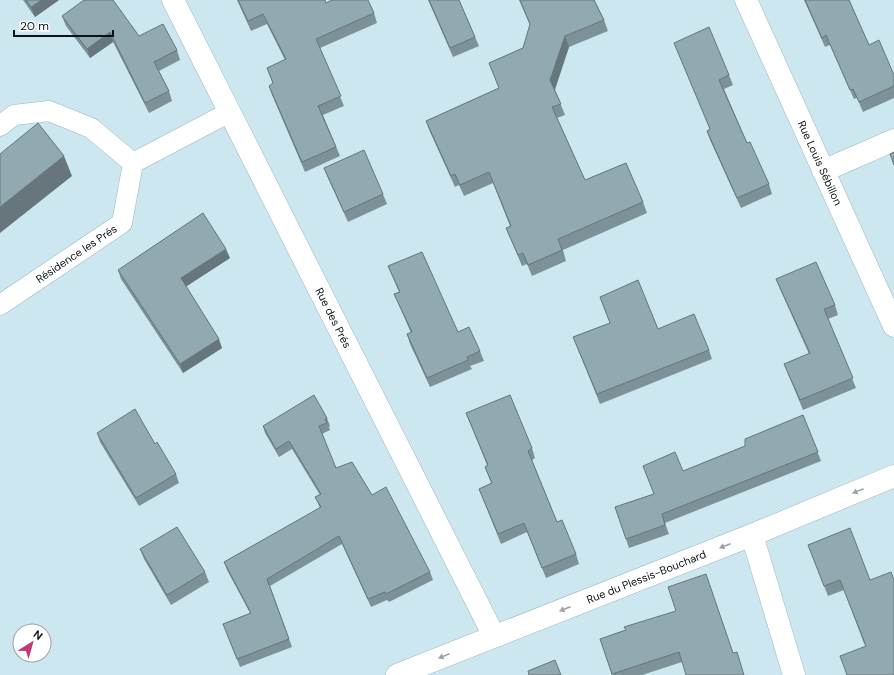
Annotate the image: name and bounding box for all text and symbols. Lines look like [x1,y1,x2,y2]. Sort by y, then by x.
scale bar [14,12,113,38]
text: 20 m [20,18,49,34]
street label: Rue Louis Sébillon [795,118,845,208]
street label: Résidence les Prés [33,221,120,286]
street label: Rue des Prés [312,285,354,350]
one-way arrow [852,488,863,494]
one-way arrow [718,543,730,549]
street label: Rue du Plessis-Bouchard [585,547,708,607]
one-way arrow [558,606,570,612]
north arrow [12,623,52,663]
text: N [31,627,45,643]
one-way arrow [437,654,449,660]

